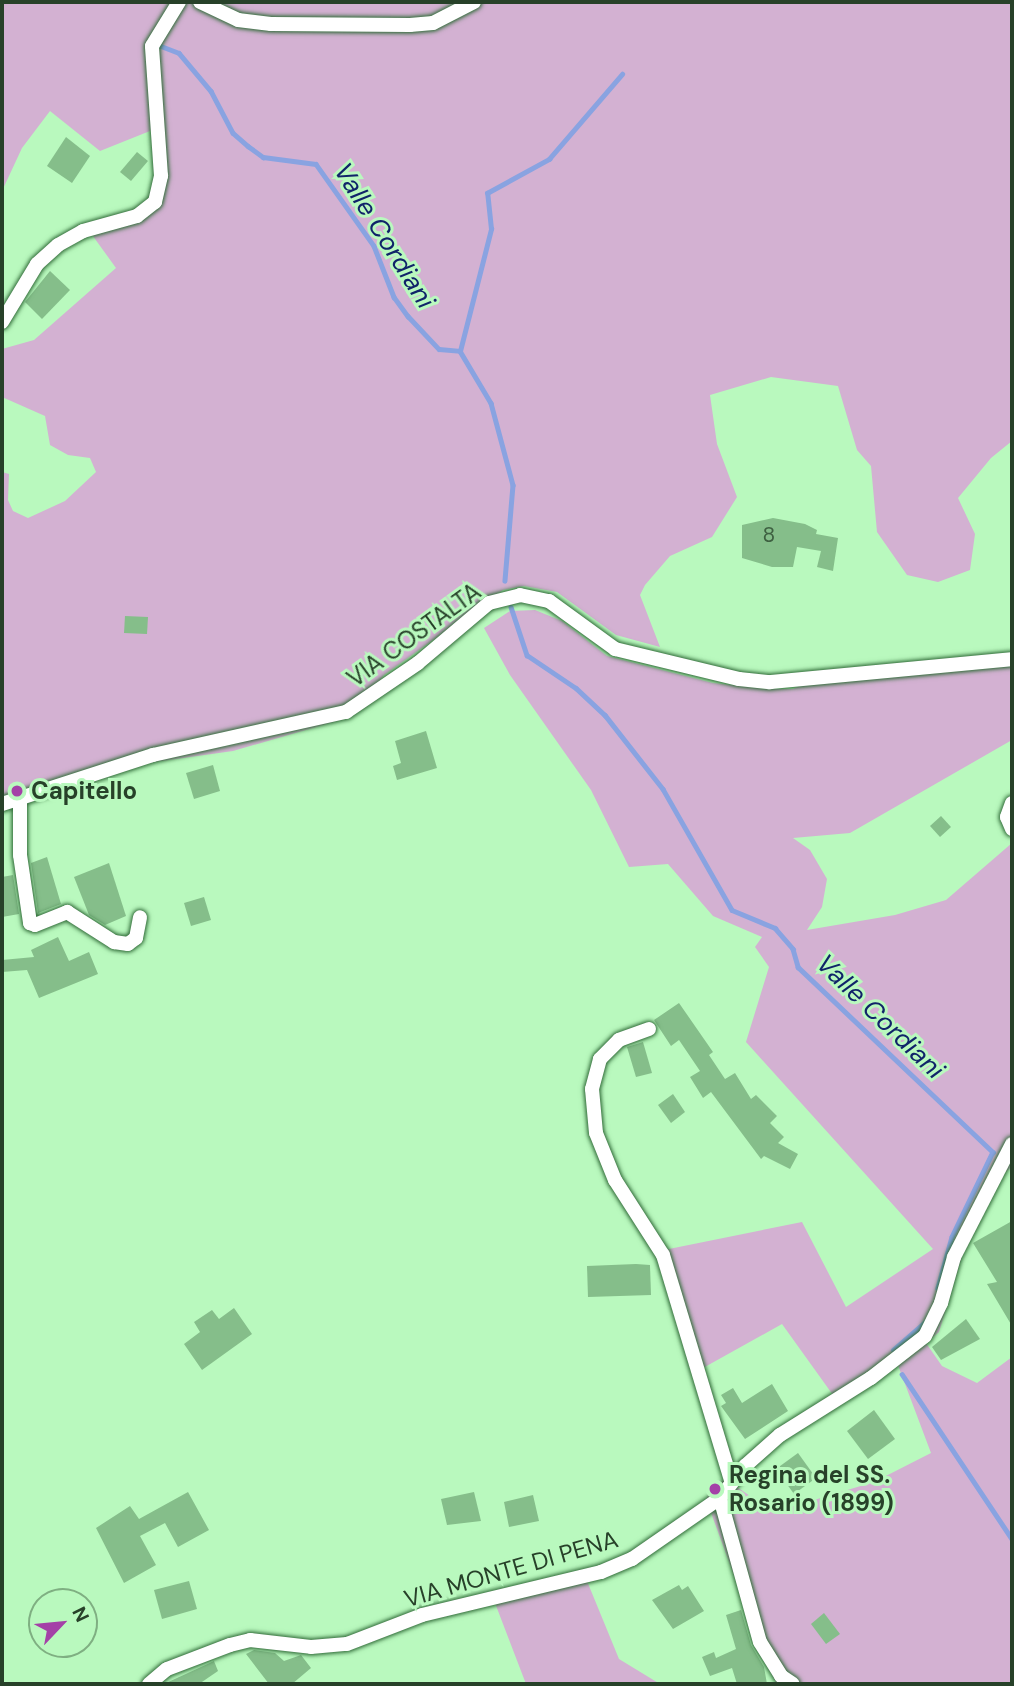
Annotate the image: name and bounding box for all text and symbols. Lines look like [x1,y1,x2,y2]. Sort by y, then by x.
water label: Valle Cordiani [327,157,441,315]
house number: 8 [763,522,775,548]
street label: VIA COSTALTA [342,577,486,693]
place label: Capitello [31,777,137,805]
marker: Capitello [9,783,25,799]
water label: Valle Cordiani [810,948,950,1086]
place label: Regina del SS. Rosario (1899) [729,1461,894,1517]
marker: Regina del SS. Rosario (1899) [707,1481,723,1497]
street label: VIA MONTE DI PENA [401,1525,621,1613]
north arrow [28,1588,98,1658]
text: N [66,1603,95,1626]

